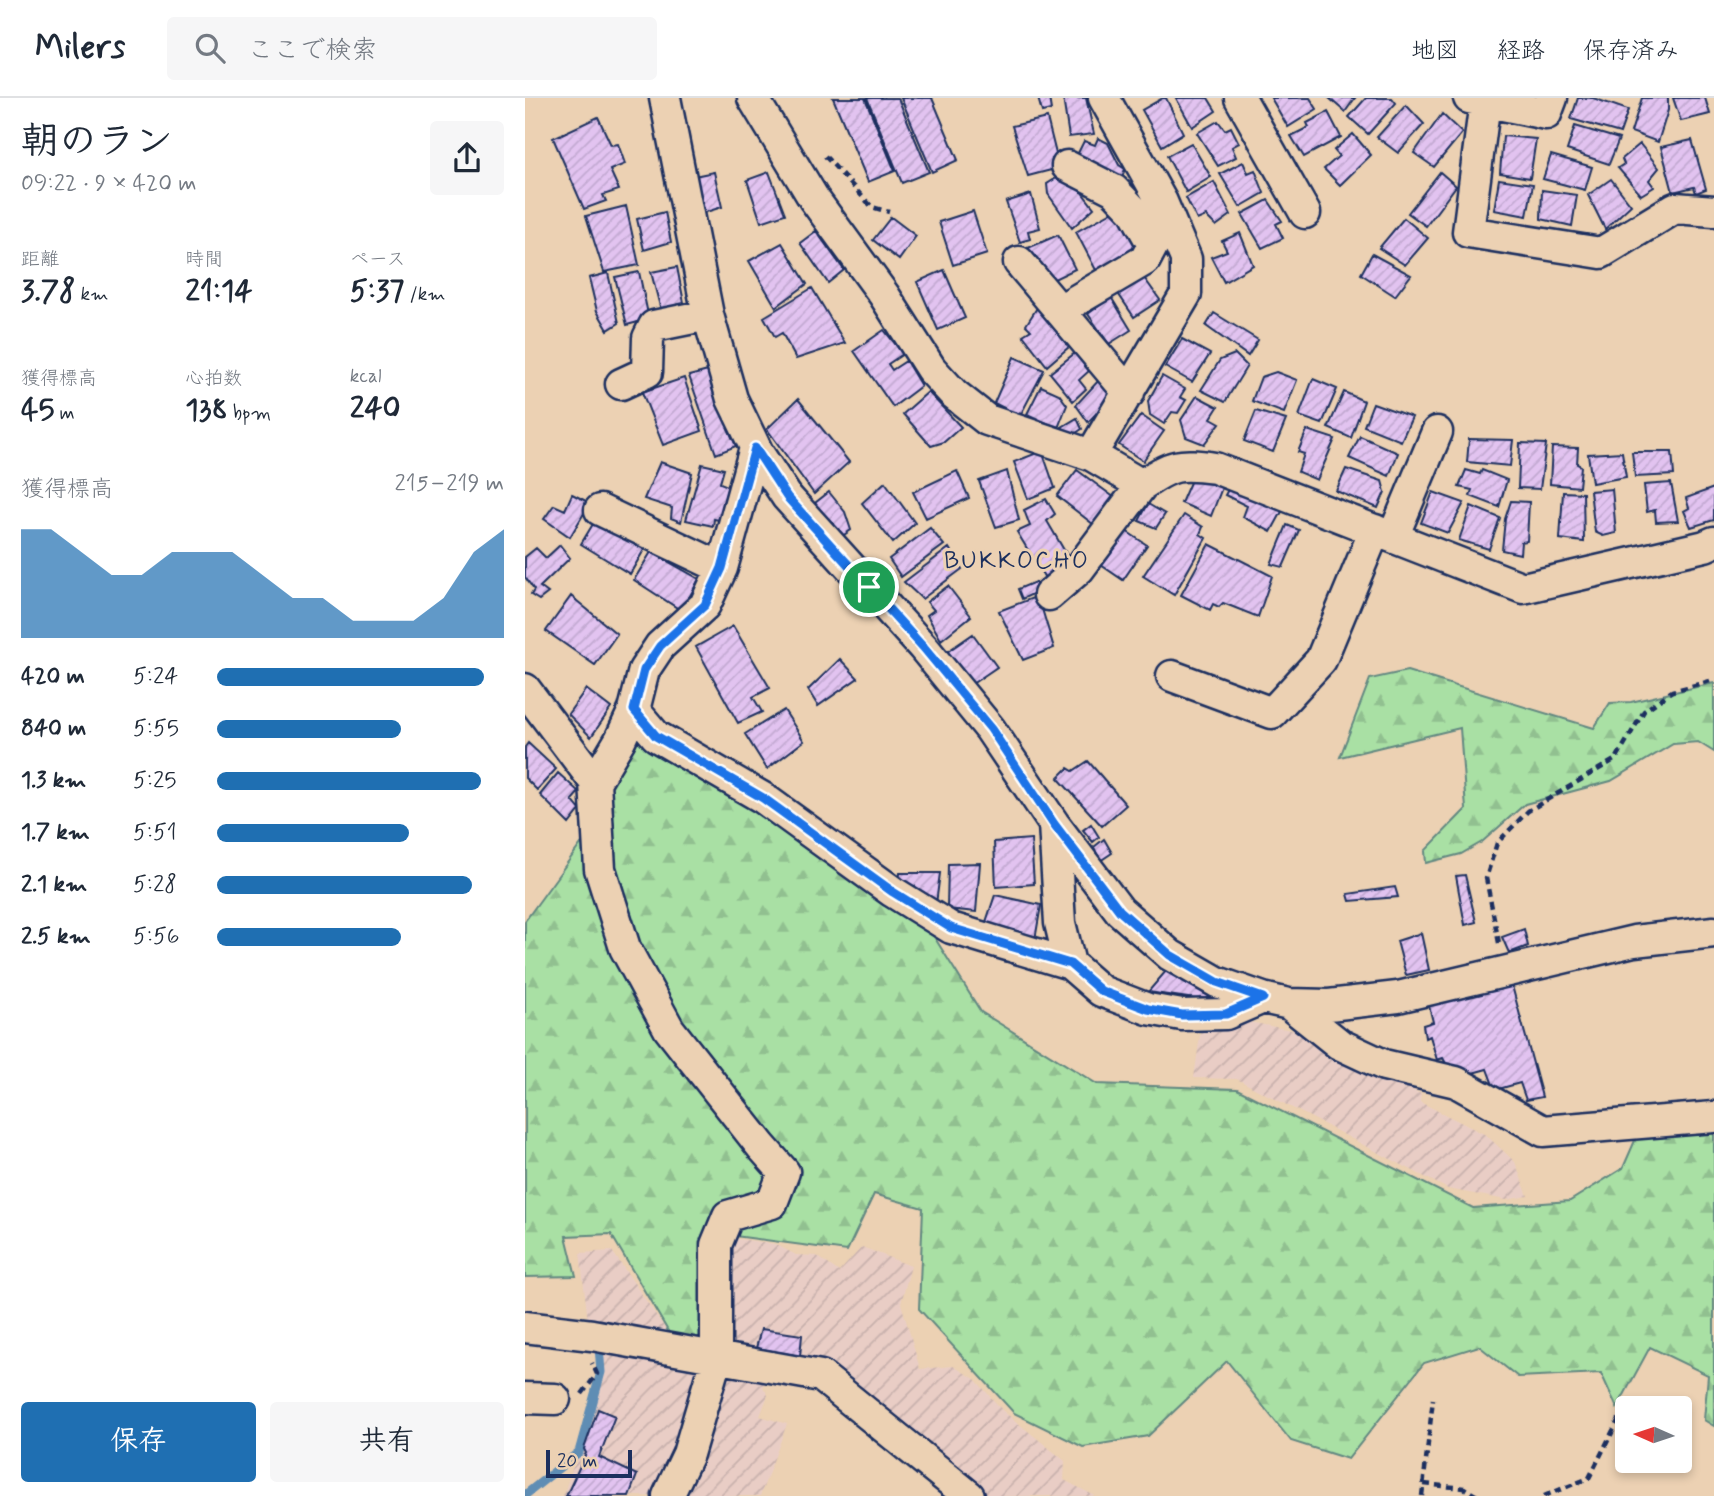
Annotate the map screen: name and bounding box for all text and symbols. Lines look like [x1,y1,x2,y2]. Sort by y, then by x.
search box [167,17,657,80]
text: Milers [35,26,125,70]
icon: search [191,29,229,67]
text: ここで検索 [247,34,377,68]
text: 地図 [1411,36,1459,67]
text: 経路 [1497,36,1545,67]
text: 保存済み [1583,36,1679,67]
text: 朝のラン [21,118,173,167]
button: share [430,121,504,195]
text: 09:22 · 9 × 420 m [21,169,196,199]
text: 距離 [21,247,59,272]
text: 時間 [185,247,223,272]
text: ペース [350,247,406,272]
text: 3.78 [21,272,75,311]
text: 21:14 [185,272,253,311]
text: 5:37 [350,272,404,311]
text: km [75,282,108,307]
text: /km [404,282,445,307]
text: kcal [350,364,382,389]
text: 獲得標高 [21,366,97,391]
text: 心拍数 [185,366,242,391]
text: 240 [350,389,401,428]
text: 45 [21,391,54,430]
text: 138 [185,391,228,430]
text: m [54,401,75,426]
text: bpm [228,401,271,426]
text: 215–219 m [395,469,504,499]
text: 獲得標高 [21,475,113,505]
district label: BUKKOCHO [944,546,1090,577]
pin [839,557,899,617]
icon: arrive [850,568,888,606]
text: 420 m [21,662,85,692]
text: 5:24 [133,662,178,692]
text: 840 m [21,714,86,744]
text: 5:55 [133,714,179,744]
text: 1.3 km [21,766,86,796]
text: 5:25 [133,766,176,796]
text: 1.7 km [21,818,90,848]
text: 5:51 [133,818,177,848]
text: 2.1 km [21,870,87,900]
text: 5:28 [133,870,177,900]
text: 2.5 km [21,922,91,952]
text: 5:56 [133,922,179,952]
north arrow [1615,1396,1692,1474]
map controls [1615,1396,1692,1473]
button: 保存 [21,1402,256,1482]
button: 共有 [270,1402,504,1482]
scale bar [546,1447,632,1479]
text: 20 m [557,1449,597,1474]

